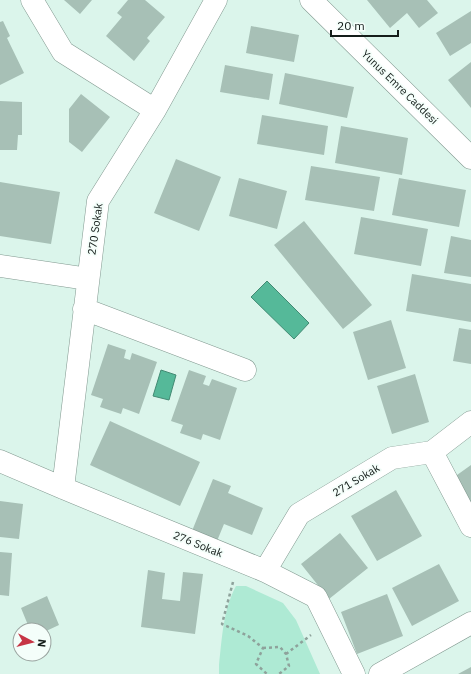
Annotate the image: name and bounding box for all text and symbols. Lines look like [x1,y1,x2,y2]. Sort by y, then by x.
scale bar [331,12,398,38]
text: 20 m [337,18,365,33]
street label: Yunus Emre Caddesi [359,47,441,127]
street label: 270 Sokak [84,202,106,256]
street label: 271 Sokak [330,460,382,499]
street label: 276 Sokak [171,528,225,560]
north arrow [12,622,52,662]
text: N [34,638,49,648]

